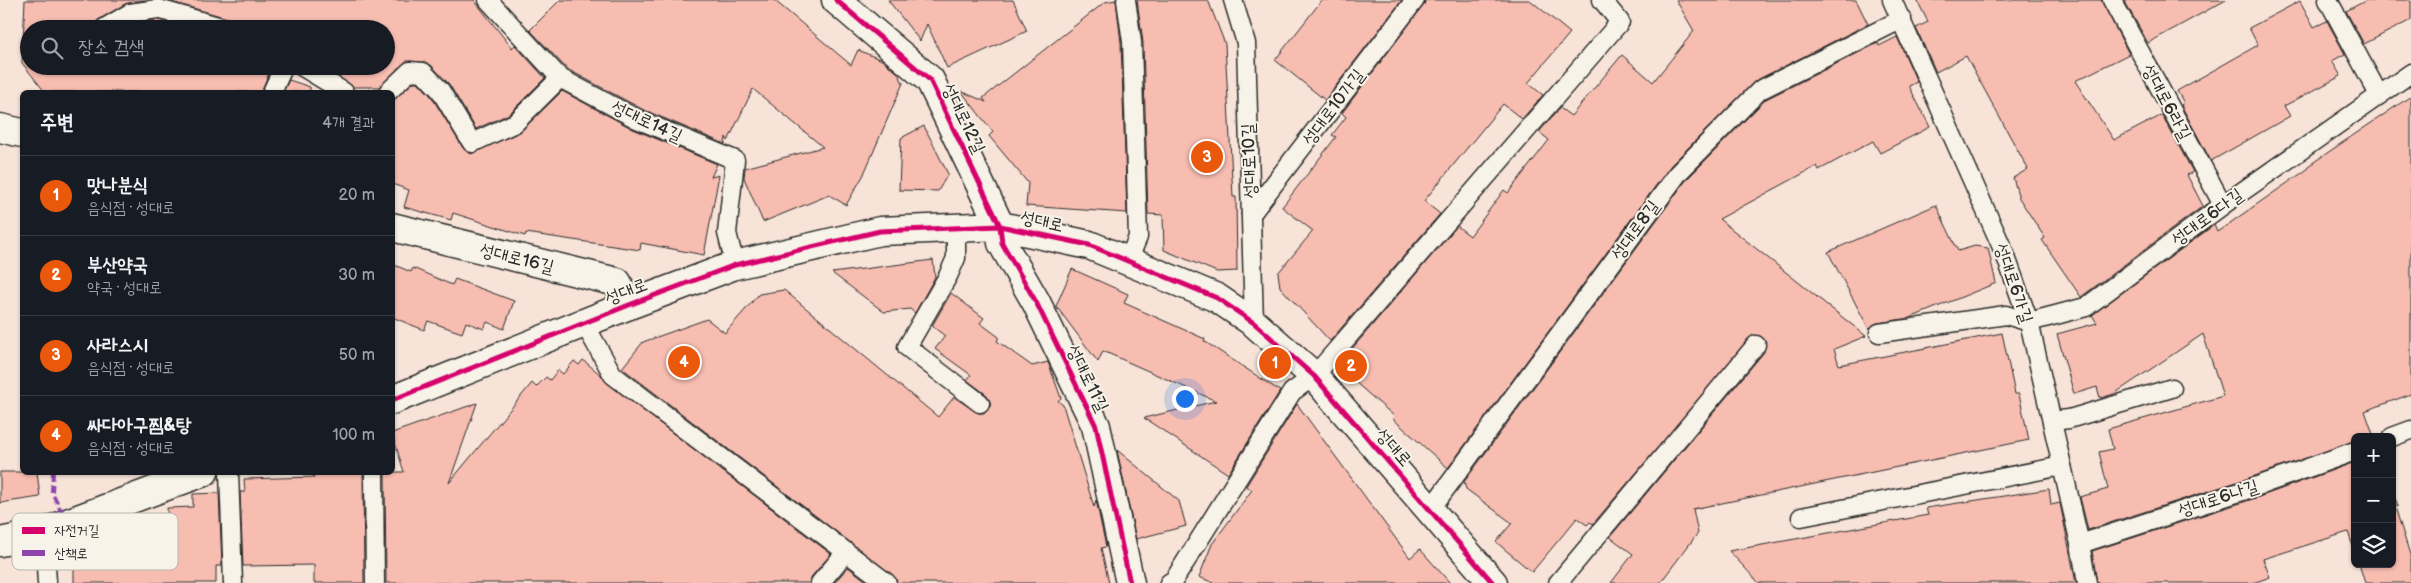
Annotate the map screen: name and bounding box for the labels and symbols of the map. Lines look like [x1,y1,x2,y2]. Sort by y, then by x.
street label: 성대로6라길 [2138,60,2196,144]
street label: 성대로10가길 [1298,65,1369,150]
street label: 성대로12길 [938,80,990,157]
street label: 성대로14길 [608,96,686,147]
street label: 성대로10길 [1238,122,1261,199]
pin: 3 [1191,138,1223,176]
street label: 성대로6다길 [2167,184,2248,250]
street label: 성대로8길 [1607,196,1664,264]
street label: 성대로 [1018,207,1065,236]
street label: 성대로16길 [478,239,557,278]
street label: 성대로6가길 [1990,240,2037,327]
street label: 성대로 [602,274,650,309]
street label: 성대로11길 [1062,341,1113,416]
pin: 4 [668,343,700,381]
pin: 1 [1259,344,1291,382]
pin: 2 [1335,347,1367,385]
your location [1172,386,1198,412]
street label: 성대로 [1371,424,1416,471]
street label: 성대로6나길 [2175,475,2262,521]
legend [12,513,178,570]
text: 자전거길 [54,522,100,539]
text: 산책로 [54,545,88,562]

